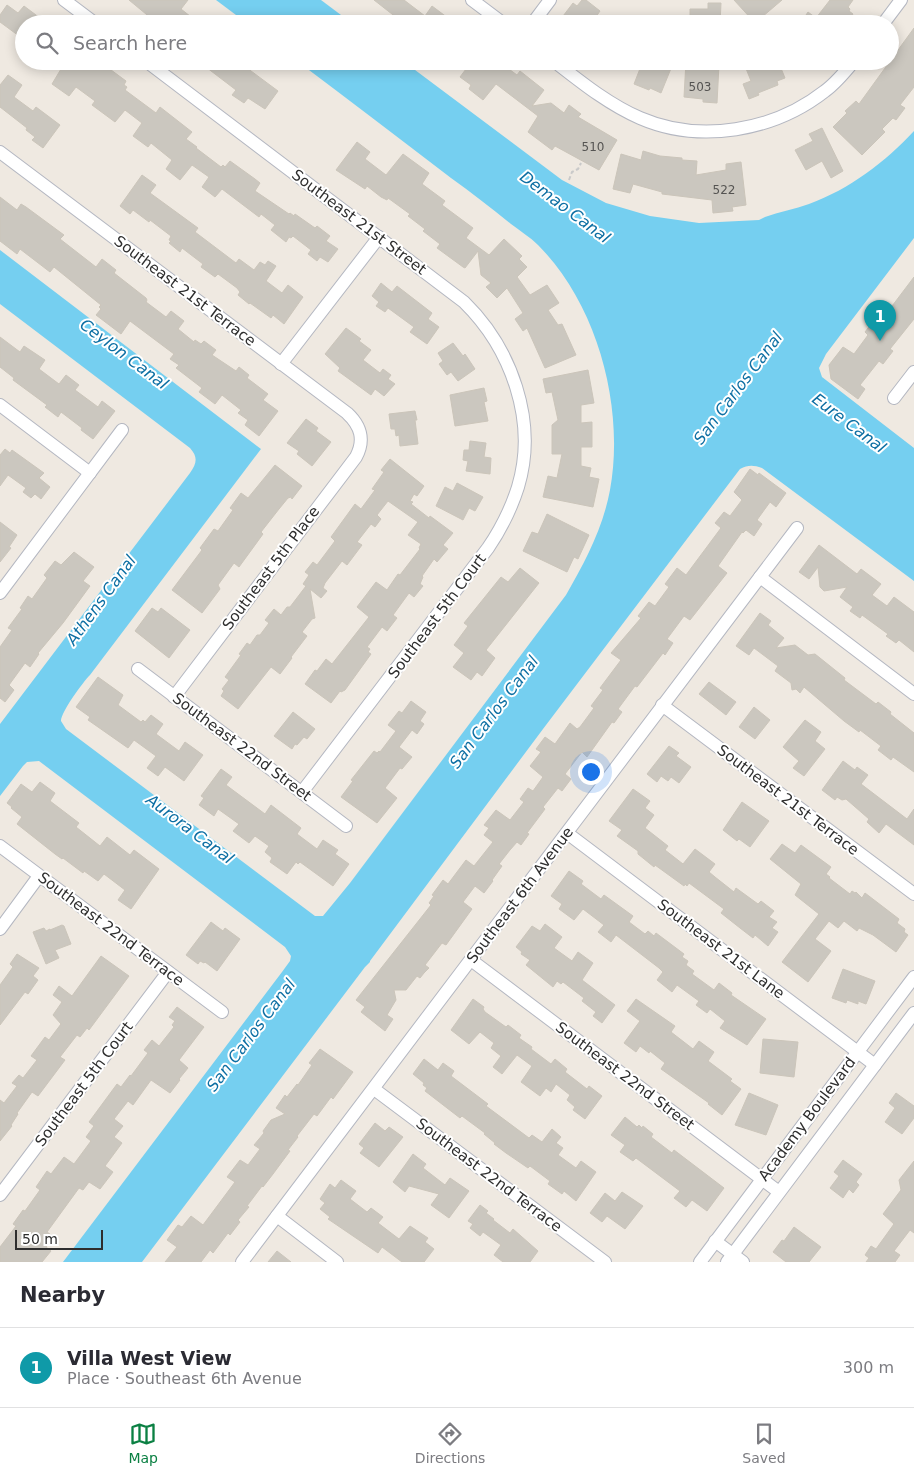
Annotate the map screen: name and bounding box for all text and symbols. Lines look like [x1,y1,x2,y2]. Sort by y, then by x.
search box [15,15,899,70]
icon: search [33,29,61,57]
text: Search here [73,32,187,54]
house number: 503 [689,80,711,94]
house number: 510 [582,140,604,154]
street label: Southeast 21st Street [288,166,430,278]
water label: Demao Canal [516,167,614,247]
house number: 522 [713,183,735,197]
street label: Southeast 21st Terrace [111,232,259,350]
pin: 1 [864,300,896,341]
water label: Ceylon Canal [76,315,172,394]
water label: San Carlos Canal [690,328,787,448]
water label: Eure Canal [808,389,890,457]
street label: Southeast 5th Place [219,503,323,633]
street label: Southeast 5th Court [384,550,490,682]
water label: Athens Canal [62,551,140,649]
water label: San Carlos Canal [446,652,543,772]
street label: Southeast 22nd Street [169,689,315,805]
street label: Southeast 21st Terrace [714,741,862,859]
your location [578,759,604,785]
water label: Aurora Canal [142,789,238,868]
street label: Southeast 6th Avenue [463,823,577,967]
street label: Southeast 22nd Terrace [35,868,187,990]
street label: Southeast 21st Lane [654,895,788,1003]
water label: San Carlos Canal [203,975,300,1095]
street label: Southeast 5th Court [31,1018,137,1150]
street label: Southeast 22nd Street [552,1018,698,1134]
street label: Academy Boulevard [755,1054,859,1184]
street label: Southeast 22nd Terrace [413,1114,565,1236]
scale bar [15,1227,102,1250]
text: 50 m [22,1231,58,1247]
text: Nearby [20,1283,105,1307]
text: Villa West View [67,1347,232,1369]
text: 1 [30,1358,42,1377]
text: 300 m [843,1358,894,1377]
text: Place · Southeast 6th Avenue [67,1369,302,1388]
tab: Map [128,1420,158,1466]
tab: Directions [415,1420,485,1466]
tab: Saved [742,1420,786,1466]

